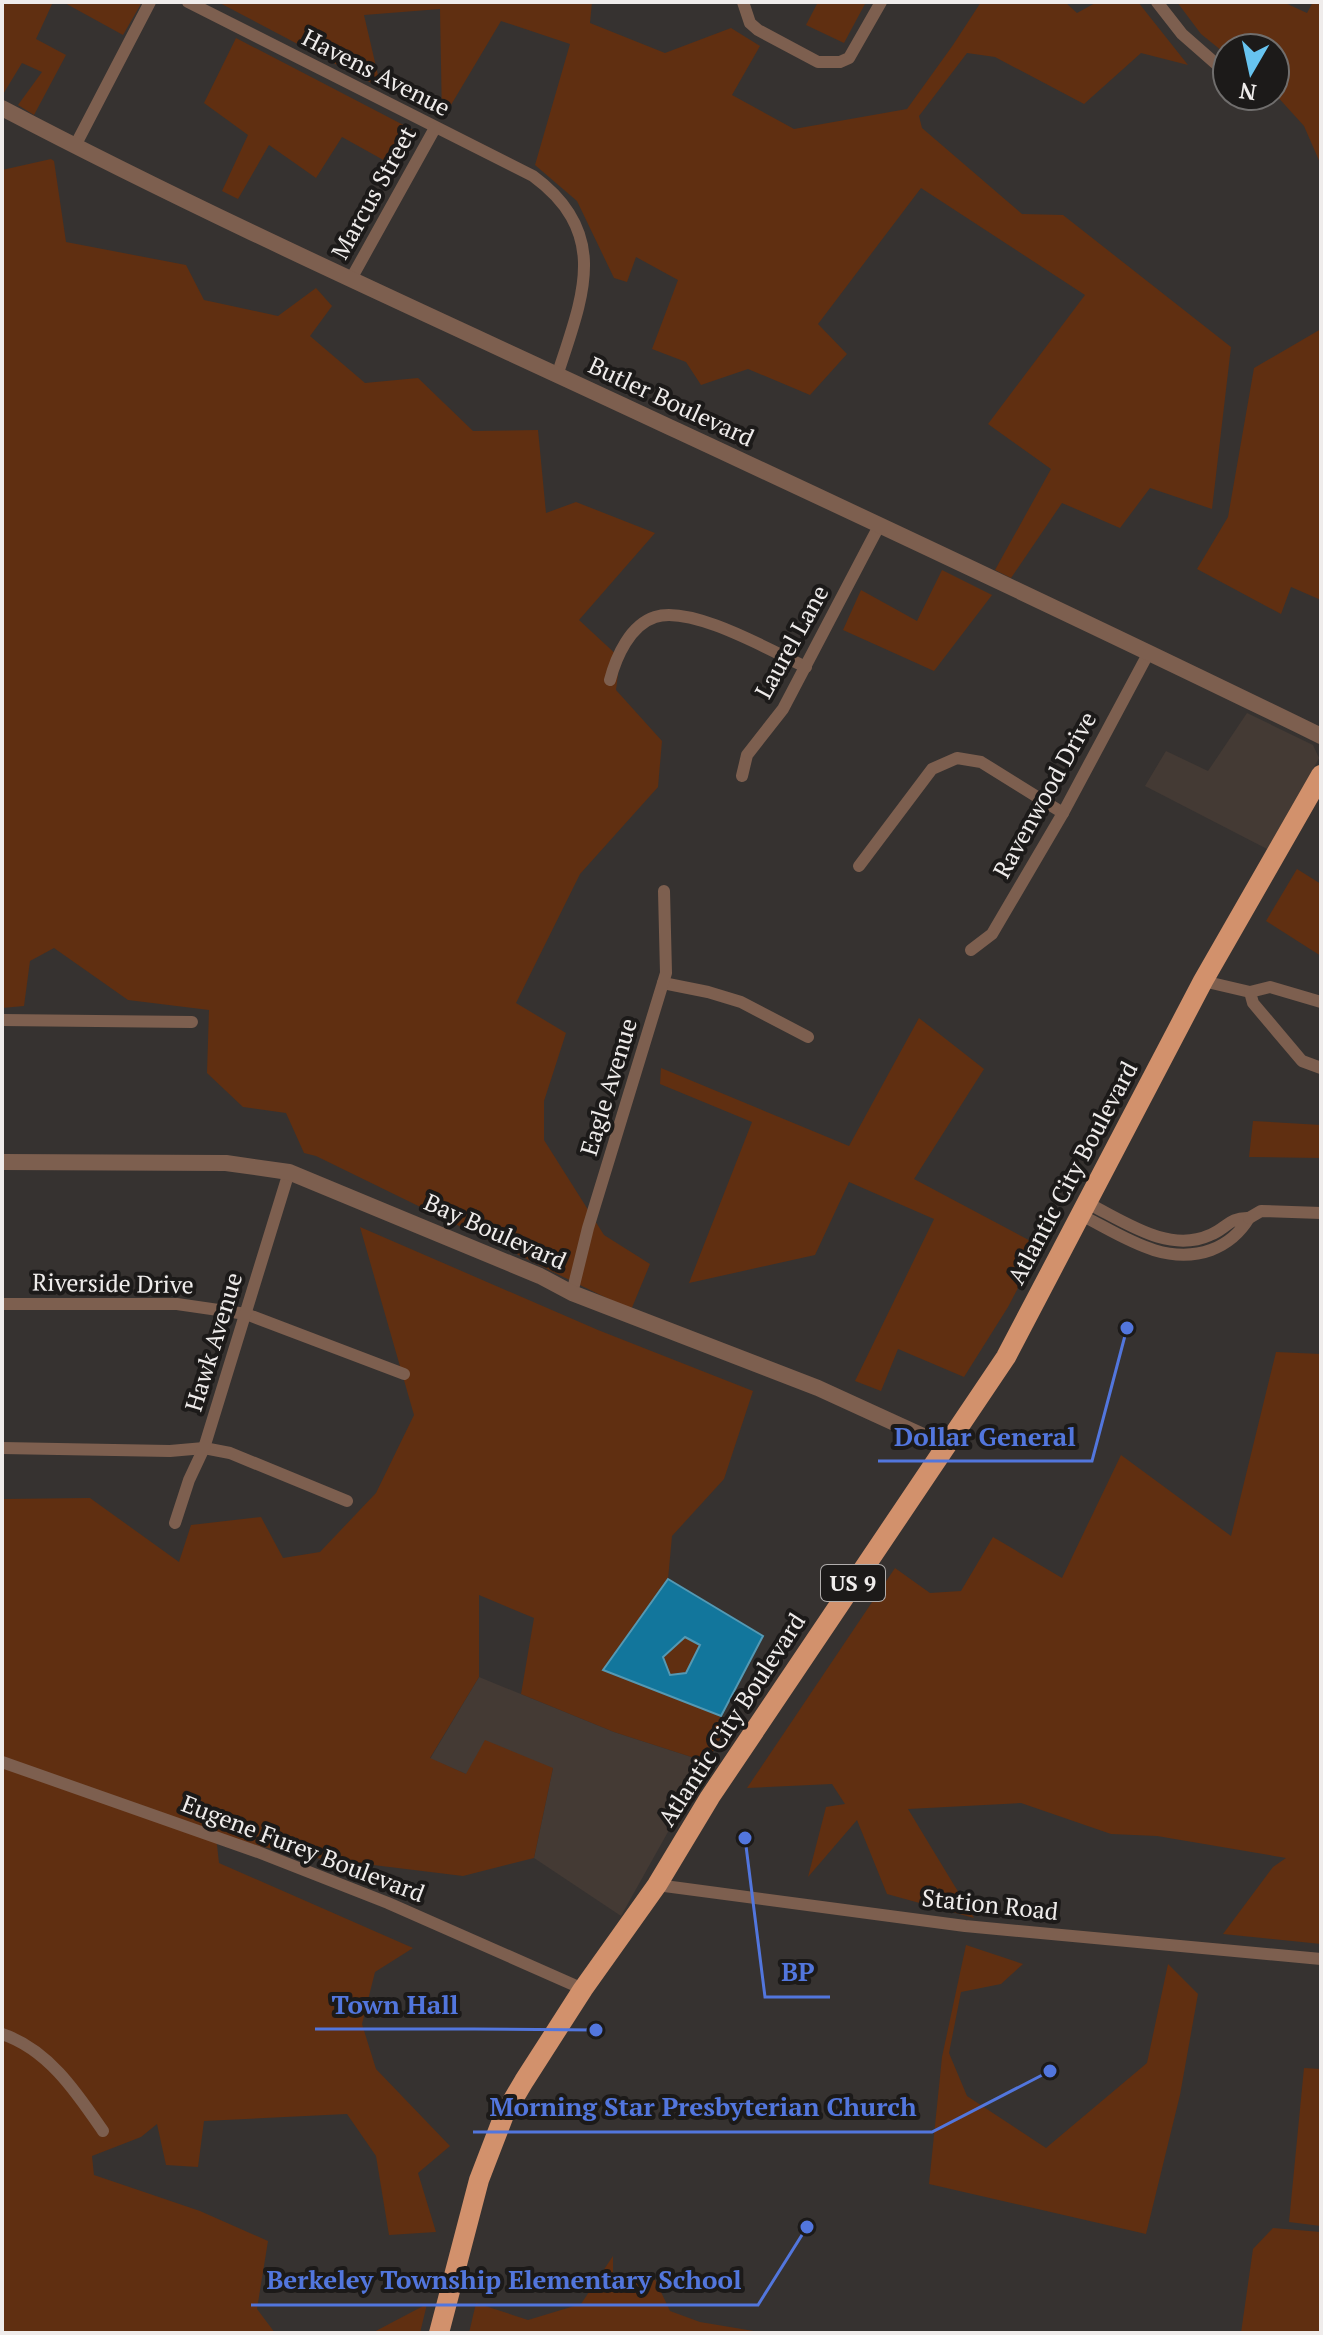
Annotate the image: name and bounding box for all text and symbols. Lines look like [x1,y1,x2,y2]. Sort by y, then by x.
street label: Havens Avenue [297,21,456,123]
north arrow [1211,32,1291,112]
text: N [1237,77,1258,108]
street label: Marcus Street [323,120,423,265]
street label: Butler Boulevard [583,349,759,453]
street label: Laurel Lane [747,579,835,704]
street label: Ravenwood Drive [985,706,1103,883]
street label: Eagle Avenue [572,1014,644,1159]
street label: Atlantic City Boulevard [1000,1056,1144,1289]
street label: Bay Boulevard [419,1185,571,1277]
street label: Riverside Drive [32,1266,194,1300]
street label: Hawk Avenue [177,1268,249,1415]
callout: Dollar General [878,1411,1092,1461]
text: Dollar General [894,1419,1076,1453]
road number: US 9 [821,1565,885,1601]
street label: Atlantic City Boulevard [650,1607,812,1832]
street label: Eugene Furey Boulevard [177,1787,429,1909]
street label: Station Road [920,1881,1060,1927]
callout: BP [765,1947,830,1997]
text: BP [781,1954,815,1988]
callout: Town Hall [315,1979,474,2029]
text: Town Hall [332,1987,458,2021]
callout: Morning Star Presbyterian Church [473,2082,932,2132]
text: Morning Star Presbyterian Church [489,2089,917,2123]
callout: Berkeley Township Elementary School [251,2255,758,2305]
text: Berkeley Township Elementary School [266,2262,742,2296]

